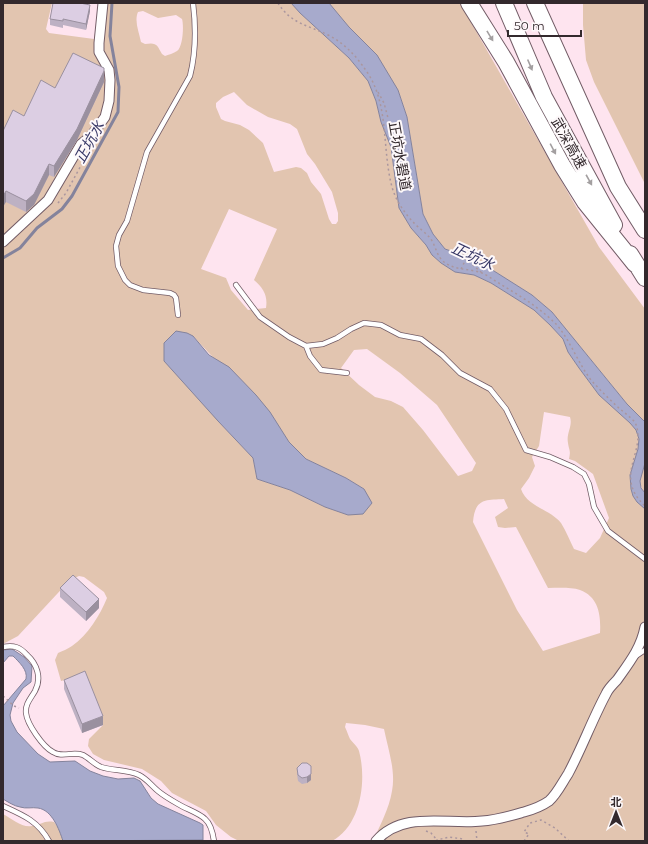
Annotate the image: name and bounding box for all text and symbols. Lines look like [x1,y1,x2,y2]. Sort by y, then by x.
scale bar [508,12,581,38]
text: 50 m [514,18,545,33]
one-way arrow [486,31,494,41]
one-way arrow [527,59,533,70]
street label: 武深高速 [548,114,590,172]
water label: 正坑水 [70,117,109,166]
street label: 正坑水碧道 [385,120,415,192]
one-way arrow [550,143,557,155]
one-way arrow [586,174,593,186]
water label: 正坑水 [449,238,498,275]
north arrow [596,792,636,832]
text: 北 [611,795,622,809]

